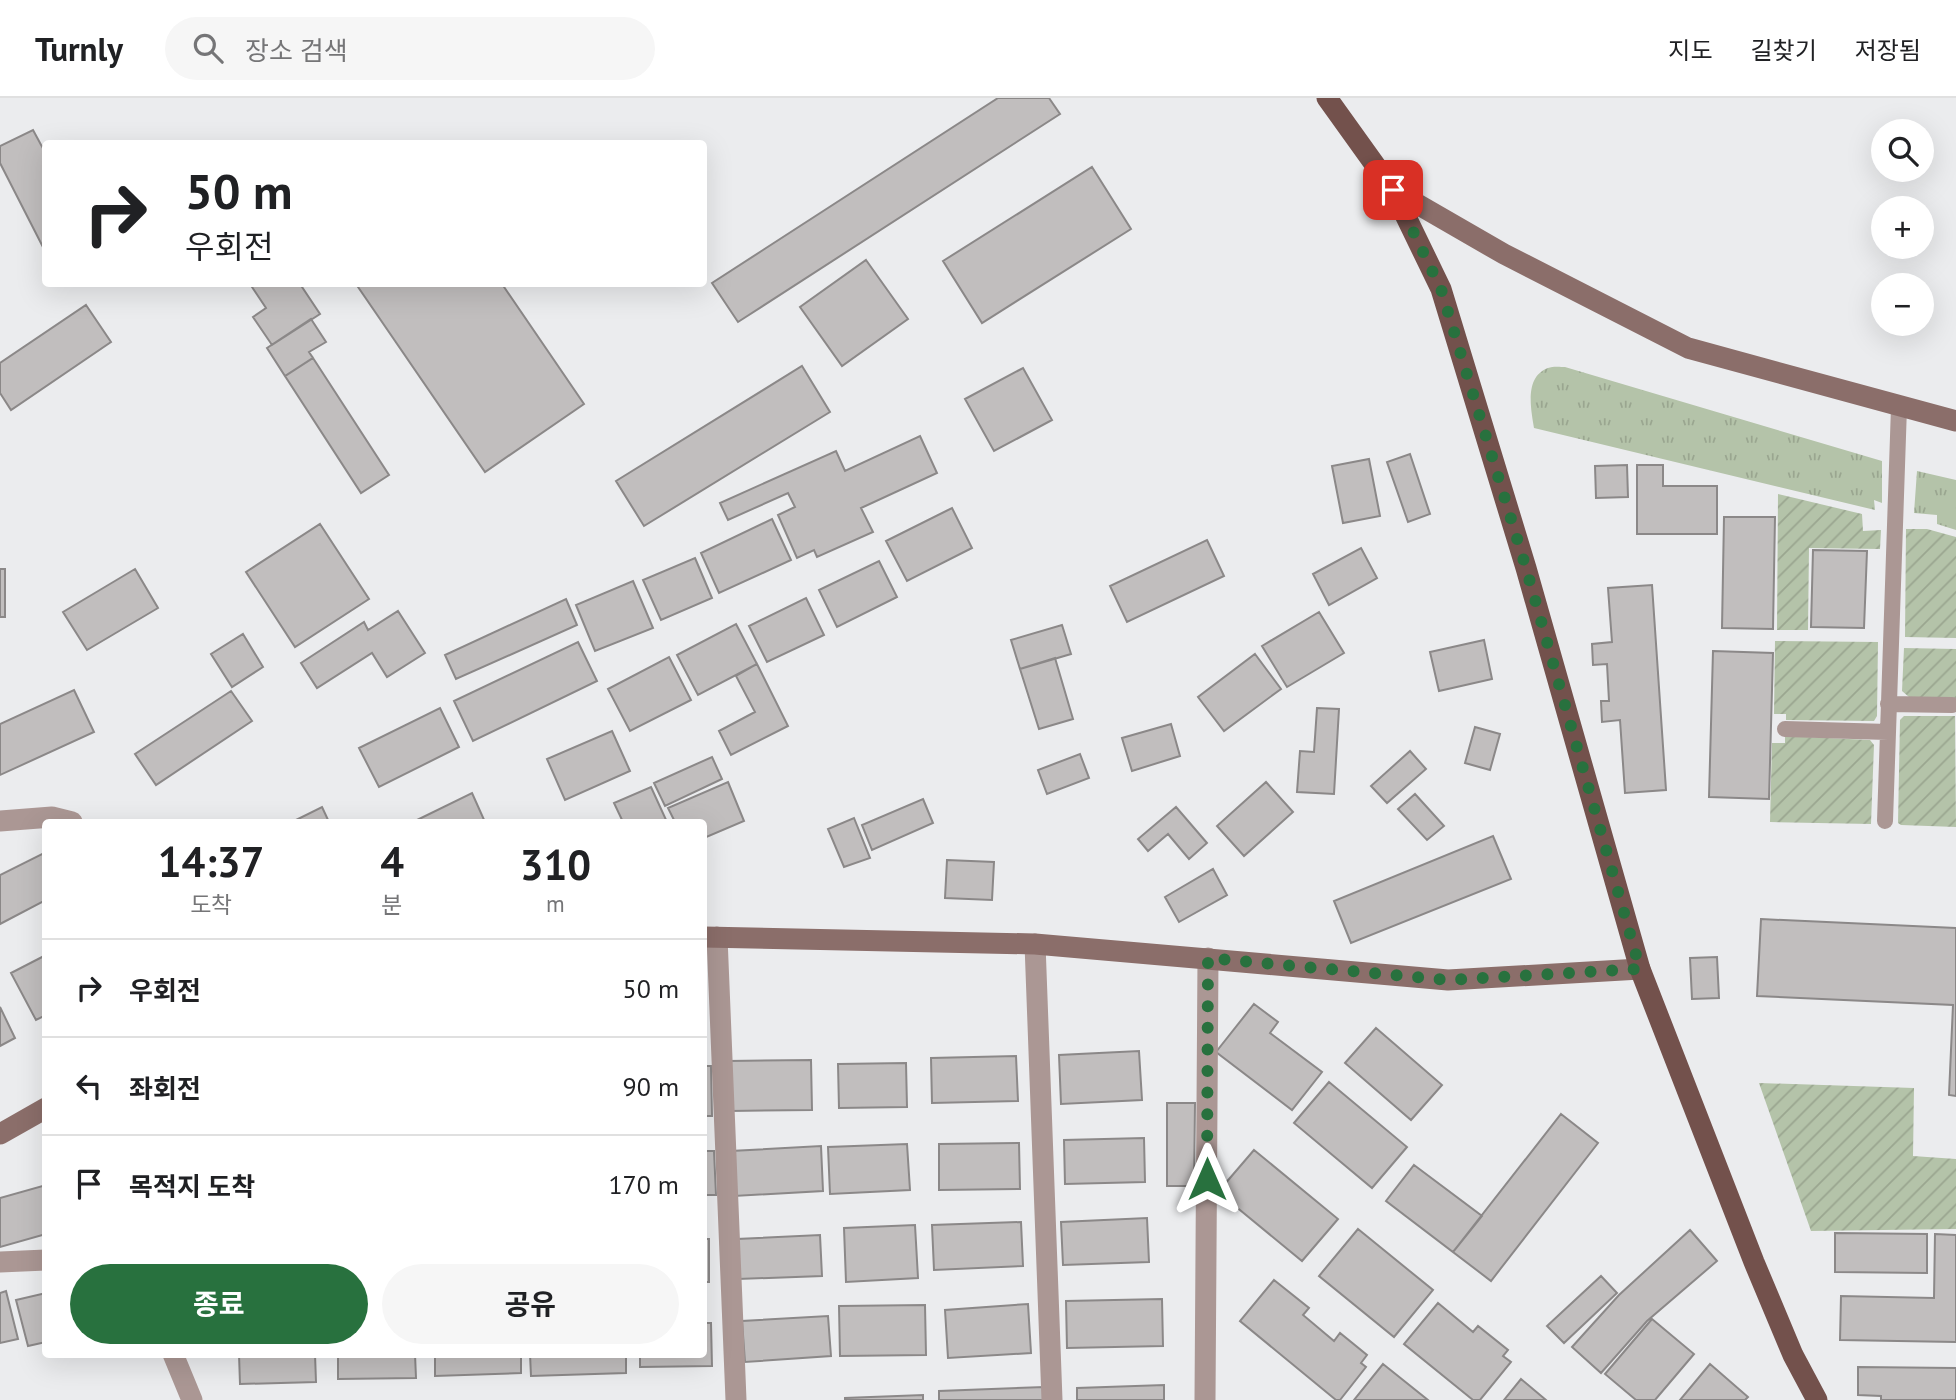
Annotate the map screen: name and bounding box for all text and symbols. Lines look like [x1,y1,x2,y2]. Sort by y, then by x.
search box [165,17,655,80]
text: Turnly [35,27,123,70]
icon: search [189,29,227,67]
text: 장소 검색 [245,34,348,67]
text: 지도 [1668,35,1713,66]
text: 길찾기 [1751,35,1817,66]
text: 저장됨 [1855,35,1921,66]
map controls [1871,119,1934,336]
button: search [1871,119,1934,182]
text: 50 m [185,159,292,223]
pin [1363,160,1423,220]
icon: right [70,168,161,259]
icon: arrive [1374,171,1412,209]
button: + [1871,196,1934,259]
text: 우회전 [185,225,273,267]
button: − [1871,273,1934,336]
text: 14:37 [158,834,264,889]
text: 4 [380,834,404,889]
text: 310 [520,837,591,892]
text: m [546,889,565,918]
text: 도착 [190,890,232,919]
text: 분 [381,890,403,919]
icon: right [70,969,108,1007]
text: 50 m [623,972,679,1005]
text: 우회전 [129,974,201,1007]
icon: left [70,1067,108,1105]
text: 90 m [623,1070,679,1103]
text: 좌회전 [129,1072,201,1105]
position arrow [1170,1142,1244,1216]
icon: arrive [70,1165,108,1203]
text: 170 m [608,1168,679,1201]
text: 목적지 도착 [129,1170,255,1203]
button: 종료 [70,1264,368,1344]
button: 공유 [382,1264,679,1344]

